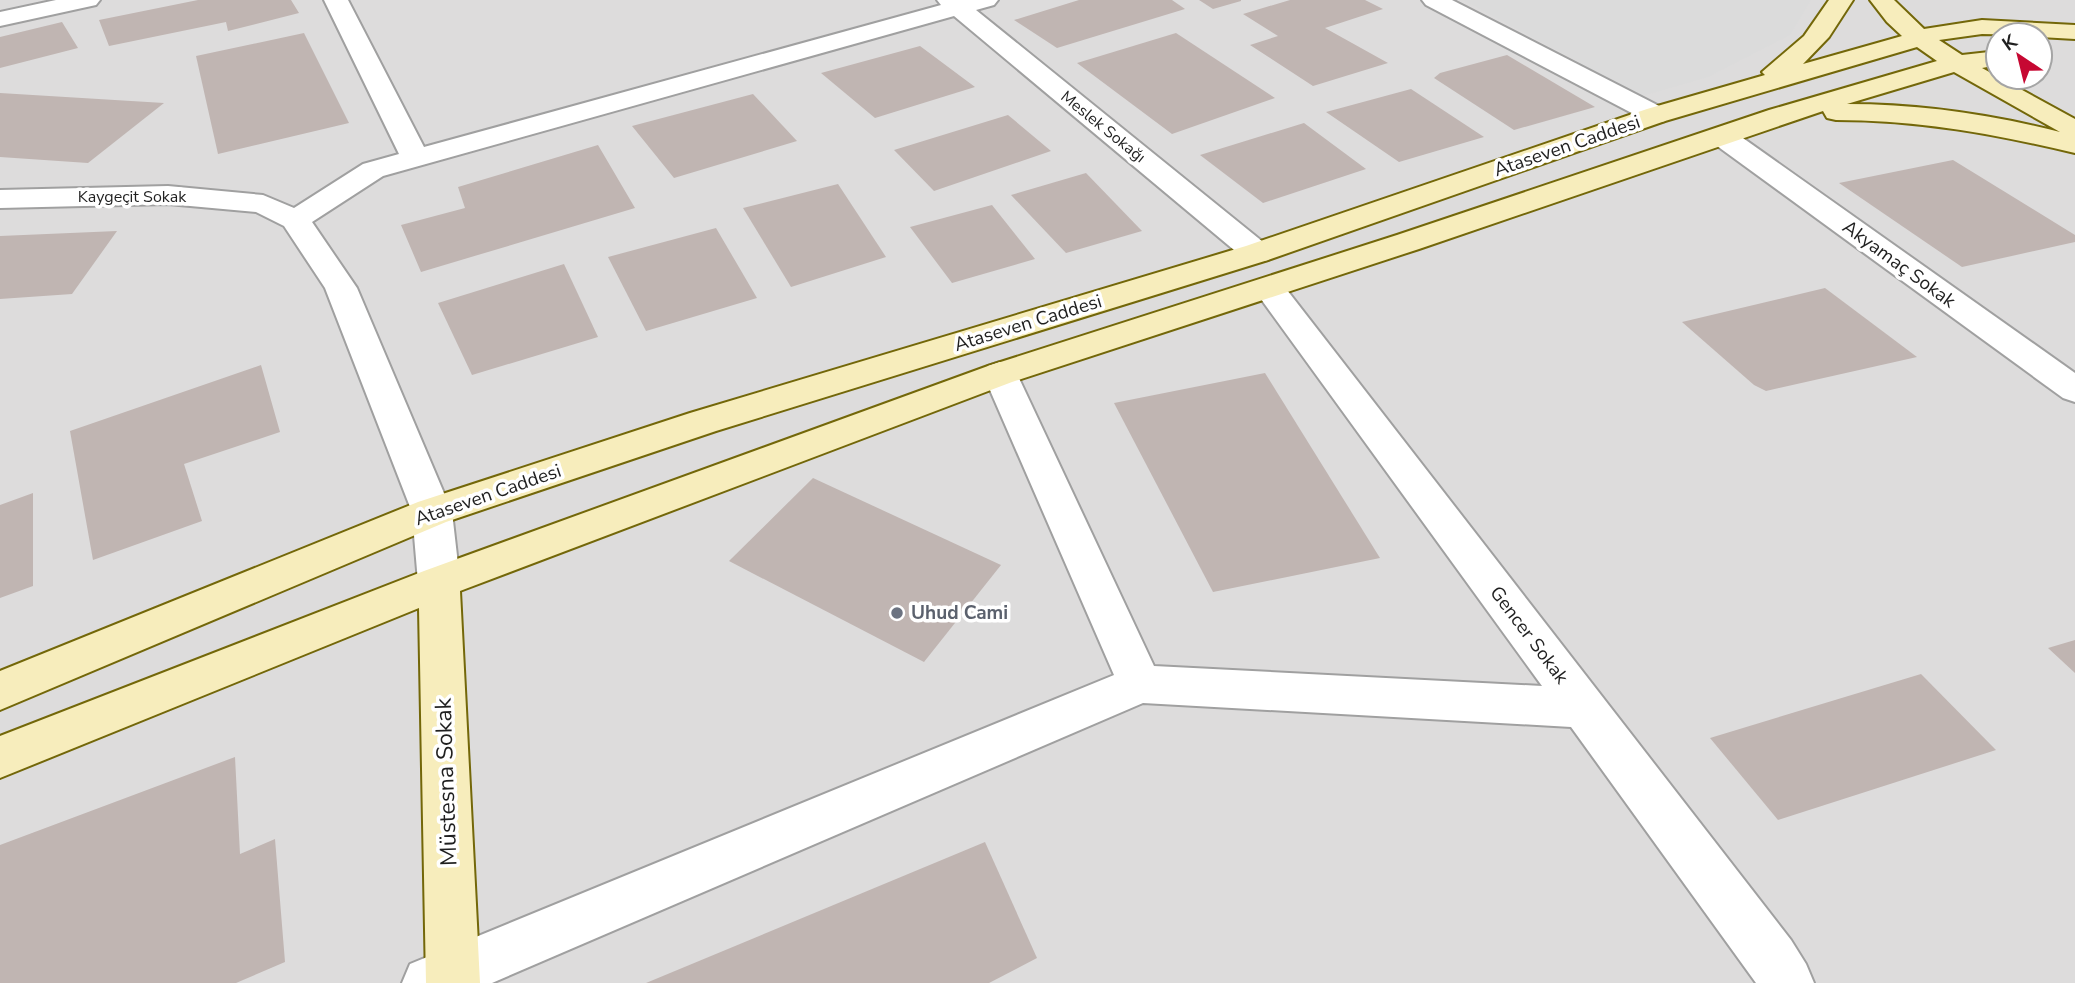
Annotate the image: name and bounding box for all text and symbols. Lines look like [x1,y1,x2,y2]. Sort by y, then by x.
north arrow [1984,21,2054,91]
text: K [1997,28,2024,57]
street label: Meslek Sokağı [1056,86,1150,168]
street label: Ataseven Caddesi [1490,109,1644,183]
street label: Kaygeçit Sokak [78,186,187,208]
street label: Akyamaç Sokak [1837,214,1961,314]
street label: Ataseven Caddesi [951,288,1105,358]
street label: Ataseven Caddesi [411,458,565,532]
street label: Gencer Sokak [1484,581,1575,690]
place label: Uhud Cami [911,600,1008,626]
marker: Uhud Cami [889,605,905,621]
street label: Müstesna Sokak [428,697,464,866]

